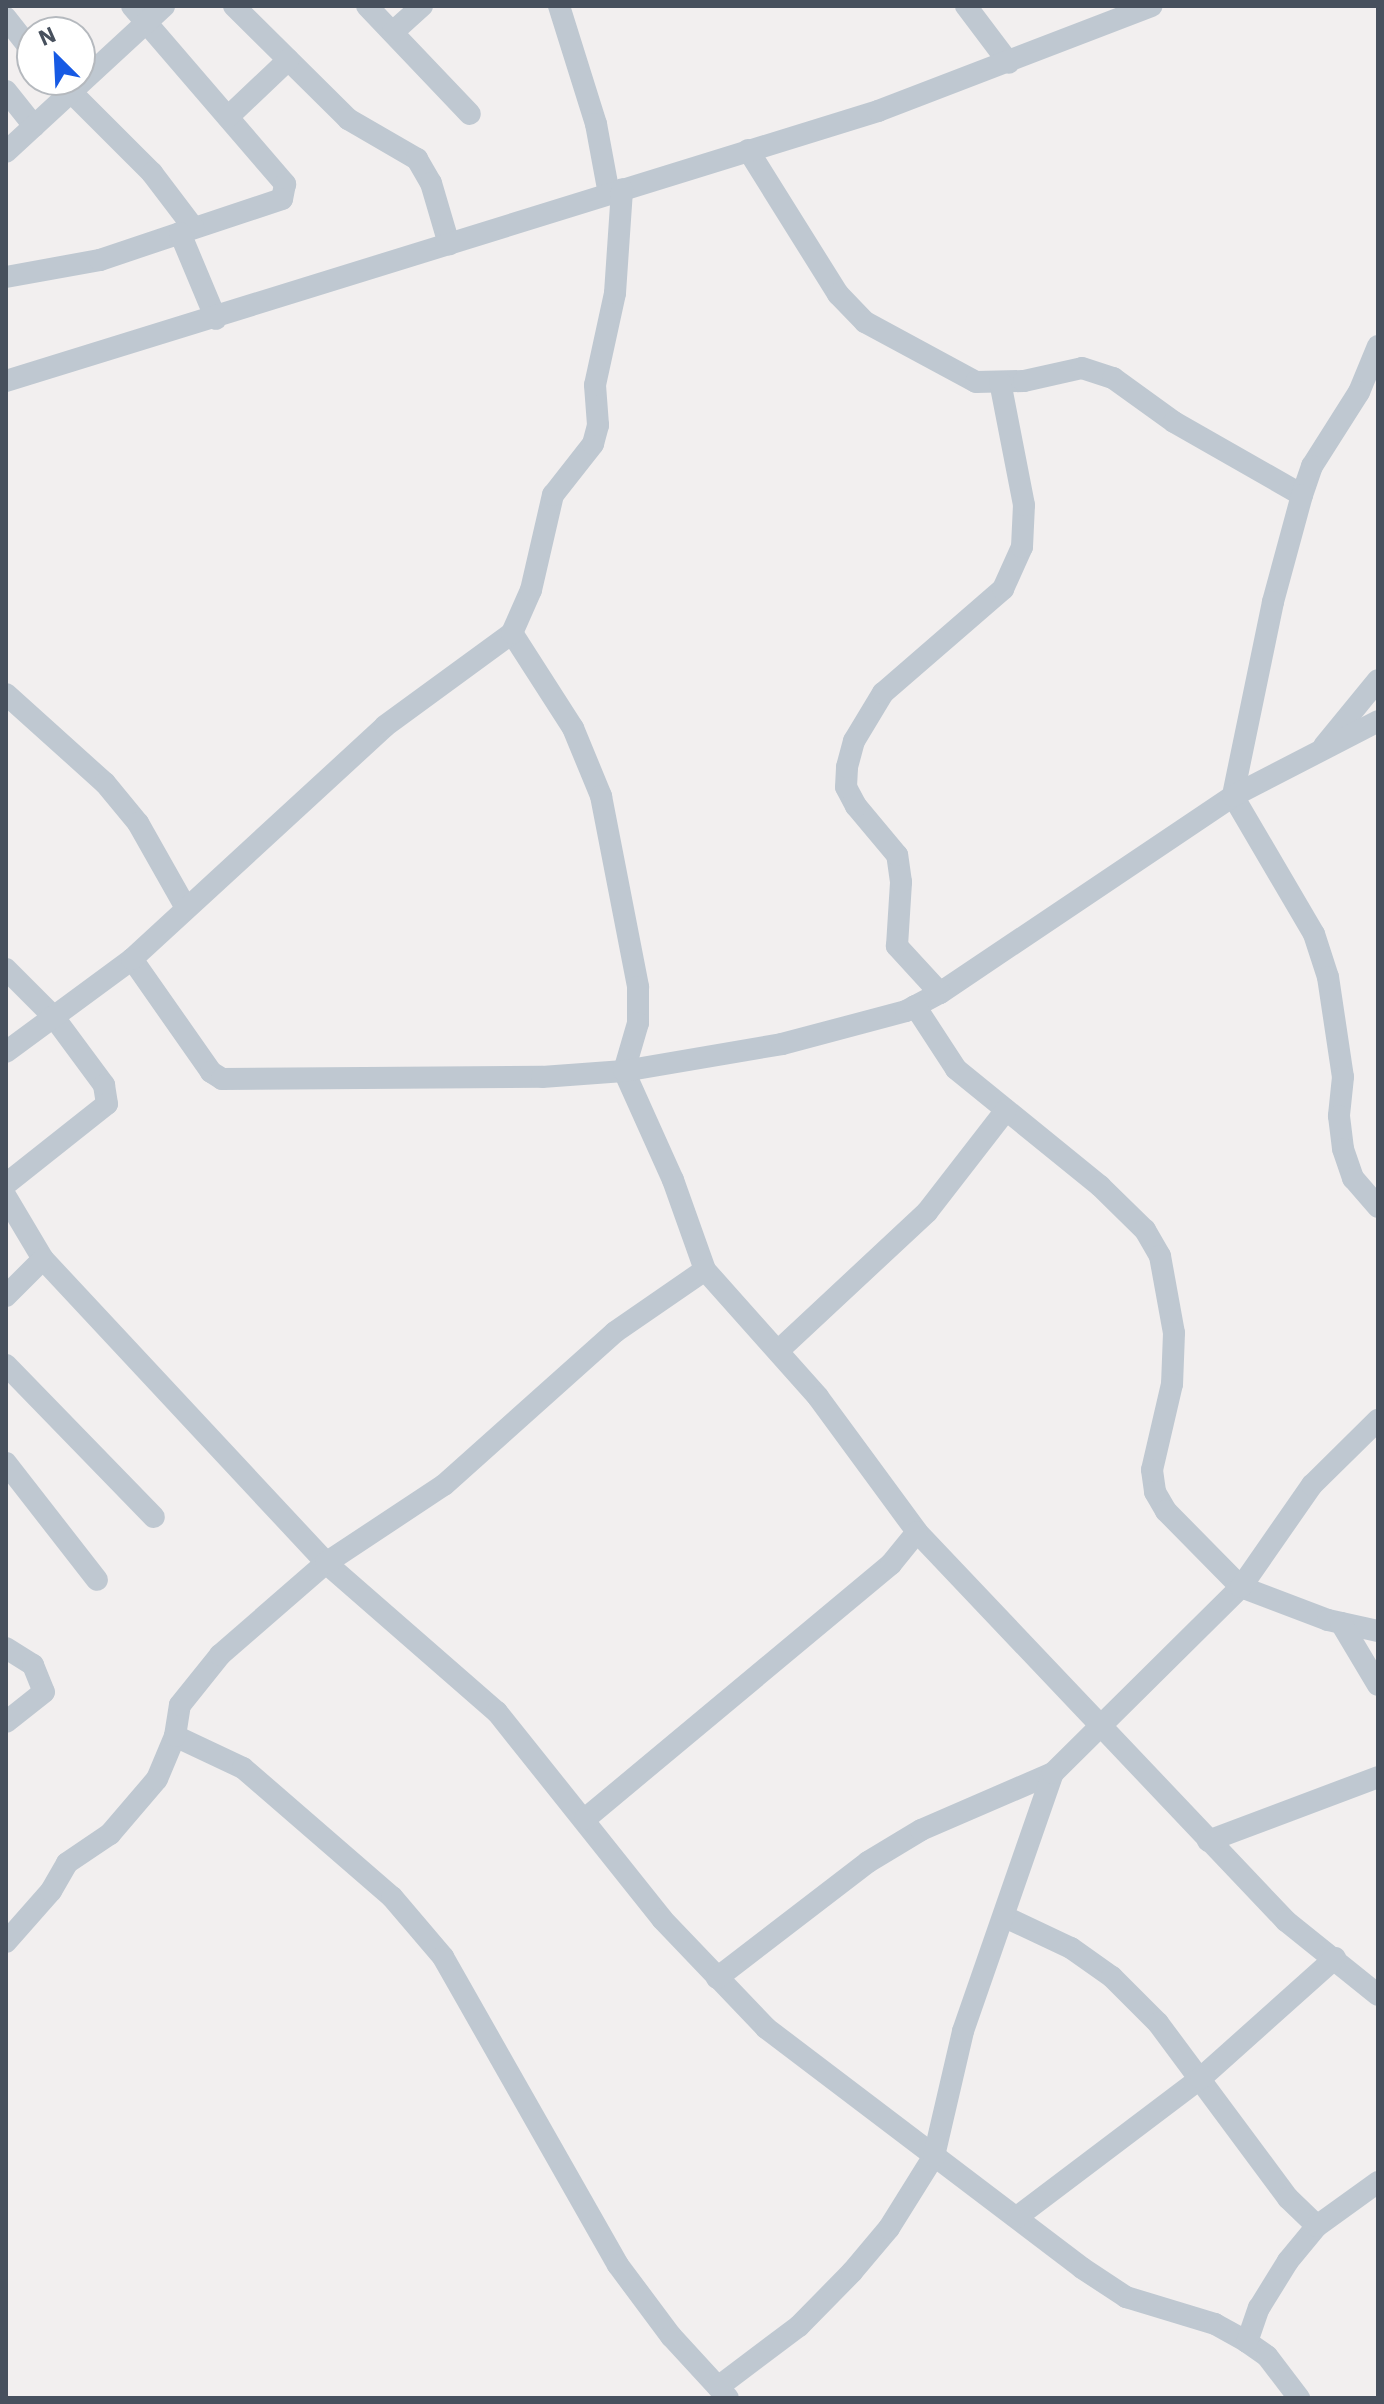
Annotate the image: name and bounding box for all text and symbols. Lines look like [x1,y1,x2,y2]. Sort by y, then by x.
north arrow [16,16,96,96]
text: N [34,19,60,52]

